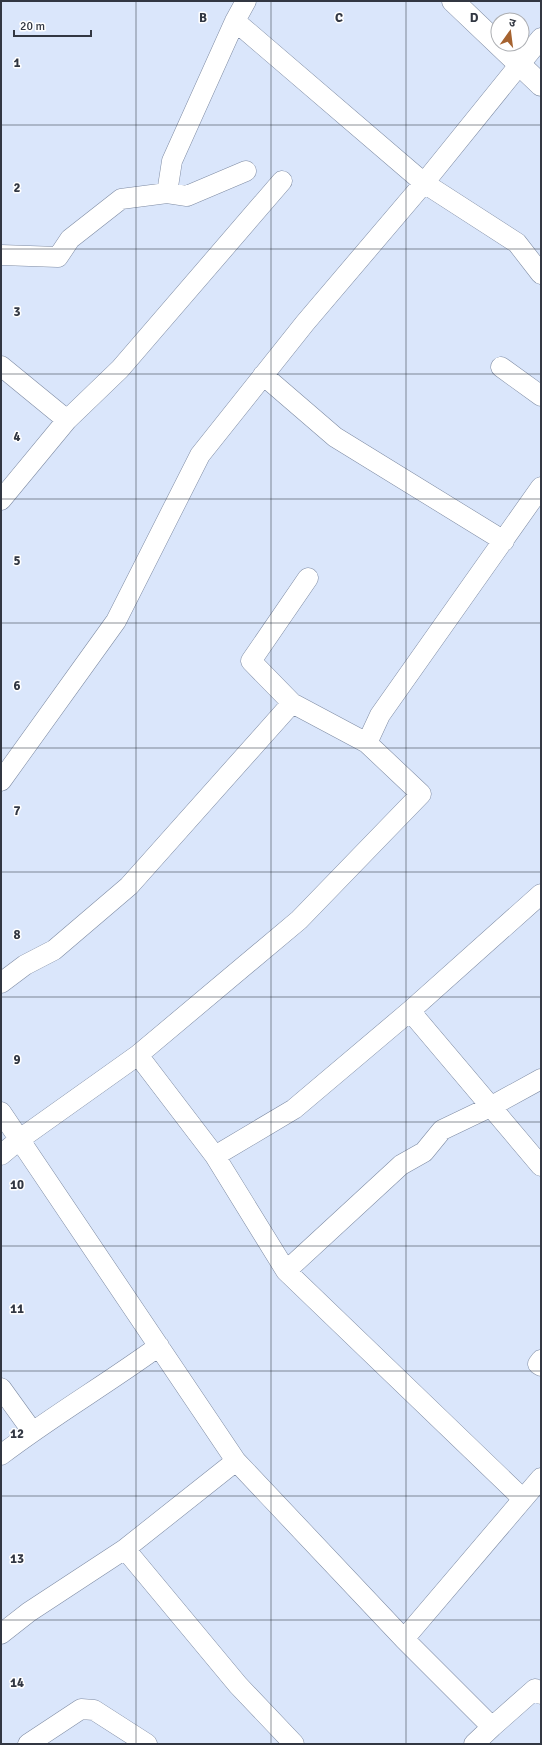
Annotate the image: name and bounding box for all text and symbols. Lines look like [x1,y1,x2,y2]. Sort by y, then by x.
text: B [199,10,207,26]
text: C [335,10,343,26]
text: D [470,10,479,26]
scale bar [14,12,91,38]
north arrow [490,12,530,52]
text: उ [508,16,518,30]
text: 20 m [20,19,45,34]
text: 1 [13,55,21,71]
text: 2 [13,180,21,196]
text: 3 [13,304,21,320]
text: 4 [13,429,21,445]
text: 5 [13,553,21,569]
text: 6 [13,678,21,694]
text: 7 [13,803,21,819]
text: 8 [13,927,21,943]
text: 9 [13,1052,21,1068]
text: 10 [10,1177,24,1193]
text: 11 [10,1301,24,1317]
text: 12 [10,1426,24,1442]
text: 13 [10,1551,24,1567]
text: 14 [10,1675,24,1691]

